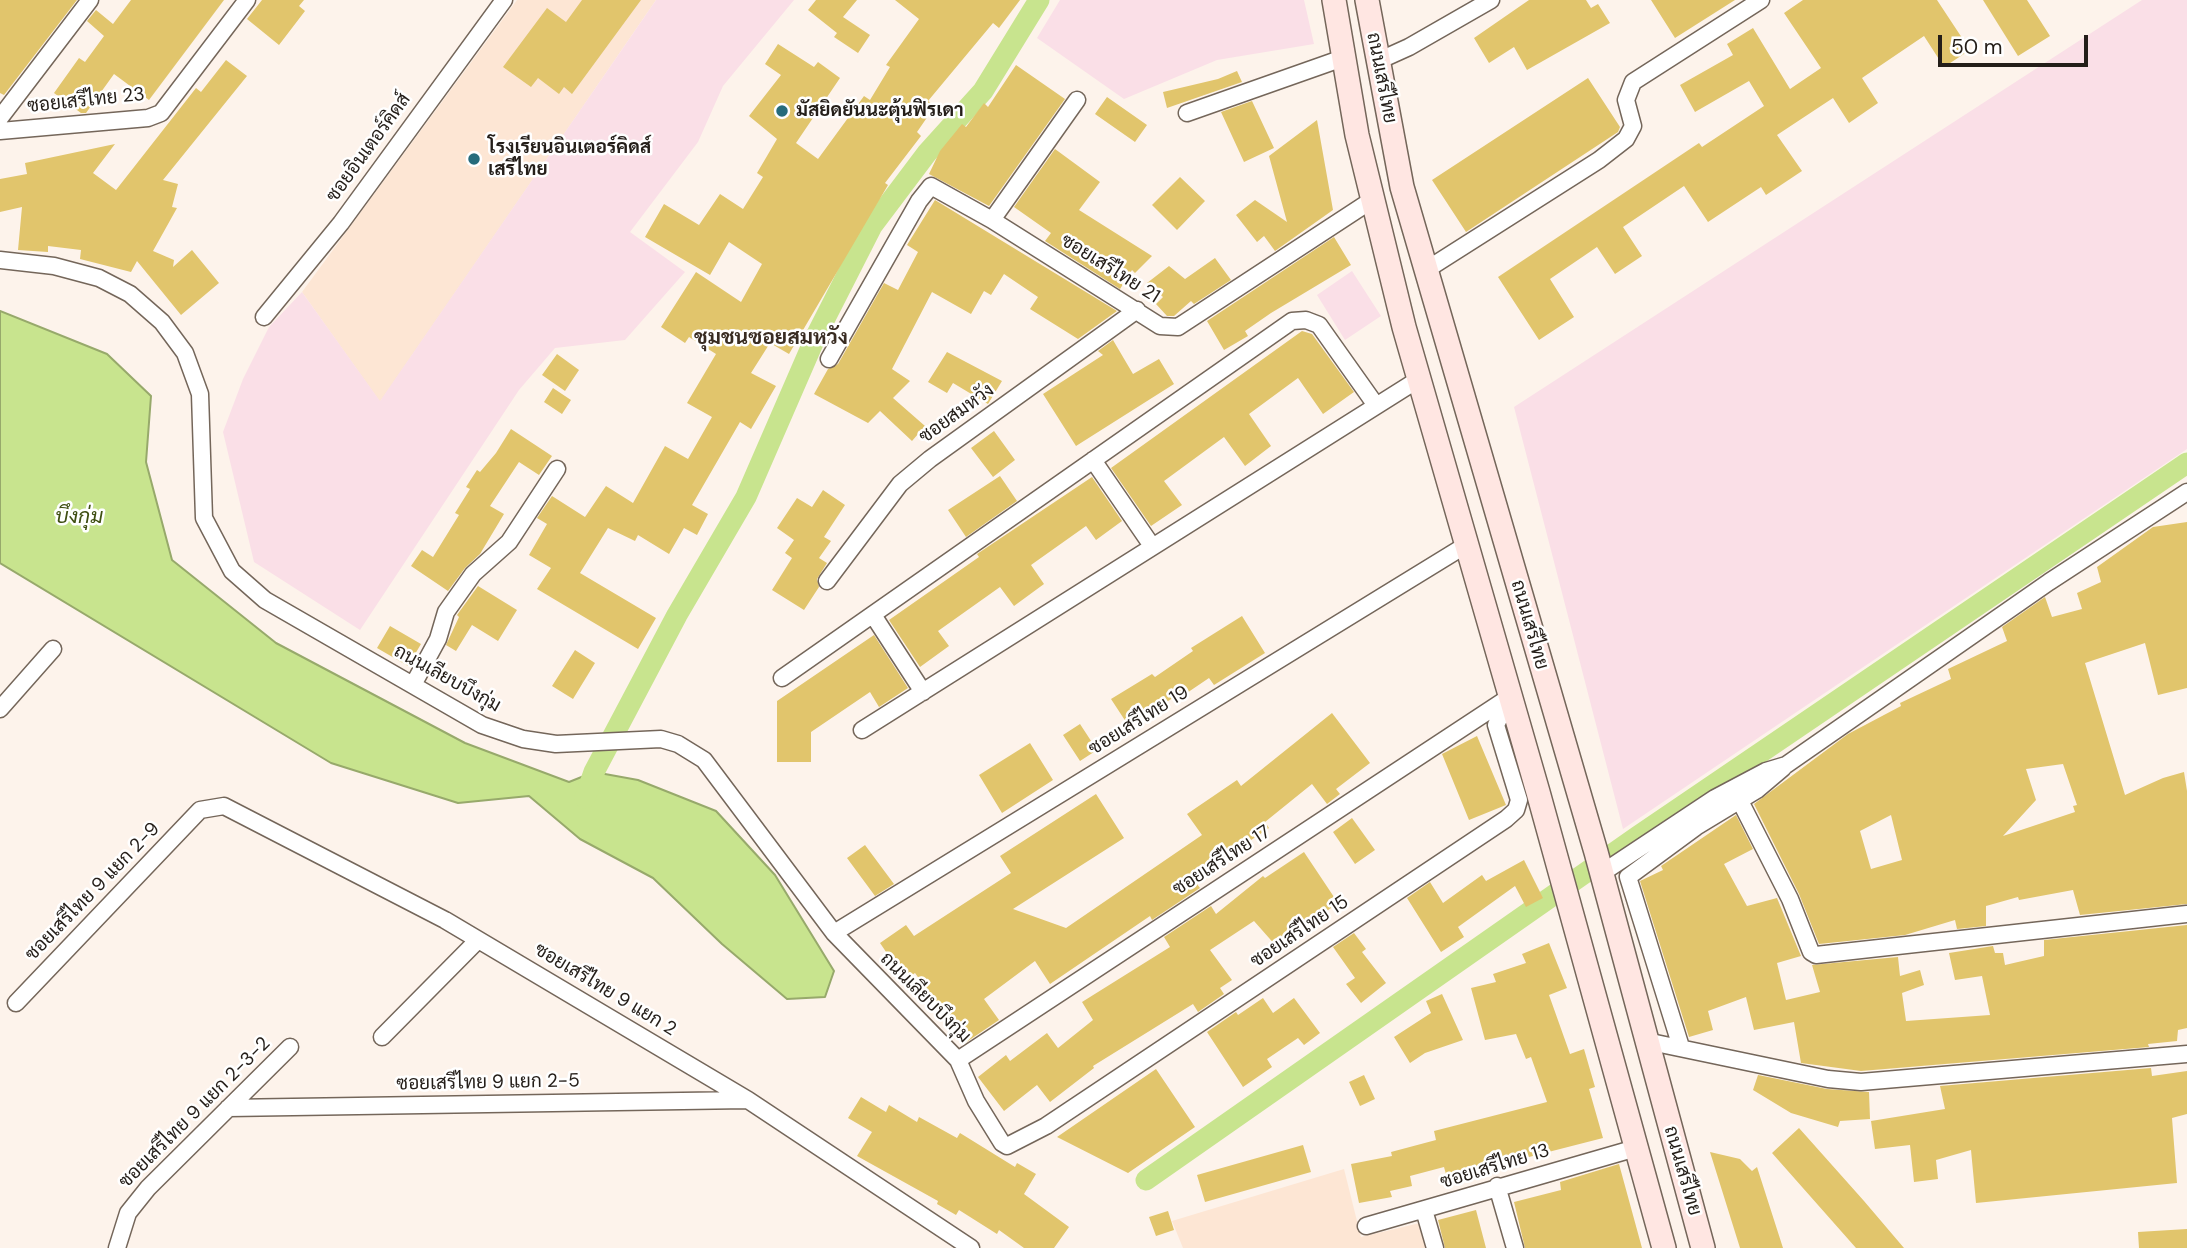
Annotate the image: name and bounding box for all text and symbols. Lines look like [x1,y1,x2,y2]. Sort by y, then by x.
scale bar [1942,21,2092,65]
street label: ถนนเสรีไทย [1361,31,1401,125]
text: 50 m [1951,33,2002,61]
street label: ซอยเสรีไทย 23 [26,84,146,118]
street label: ซอยอินเตอร์คิดส์ [322,89,416,207]
place label: มัสยิดยันนะตุ้นฟิรเดา [796,100,964,122]
marker: มัสยิดยันนะตุ้นฟิรเดา [774,103,790,119]
place label: โรงเรียนอินเตอร์คิดส์ เสรีไทย [488,137,651,181]
marker: โรงเรียนอินเตอร์คิดส์ เสรีไทย [466,151,482,167]
street label: ซอยเสรีไทย 21 [1056,230,1164,308]
district label: ชุมชนซอยสมหวัง [694,325,848,351]
street label: ซอยสมหวัง [915,379,999,449]
water label: บึงกุ่ม [55,504,103,530]
street label: ถนนเสรีไทย [1505,578,1553,672]
street label: ถนนเลียบบึงกุ่ม [390,640,504,718]
street label: ซอยเสรีไทย 19 [1085,681,1193,761]
street label: ซอยเสรีไทย 9 แยก 2-9 [21,818,165,966]
street label: ซอยเสรีไทย 17 [1169,821,1275,901]
street label: ซอยเสรีไทย 15 [1247,891,1353,973]
street label: ซอยเสรีไทย 9 แยก 2 [530,939,680,1041]
street label: ถนนเลียบบึงกุ่ม [875,948,975,1048]
street label: ซอยเสรีไทย 9 แยก 2-3-2 [115,1033,275,1193]
street label: ซอยเสรีไทย 9 แยก 2-5 [396,1070,580,1096]
street label: ถนนเสรีไทย [1658,1124,1706,1218]
street label: ซอยเสรีไทย 13 [1438,1140,1552,1194]

